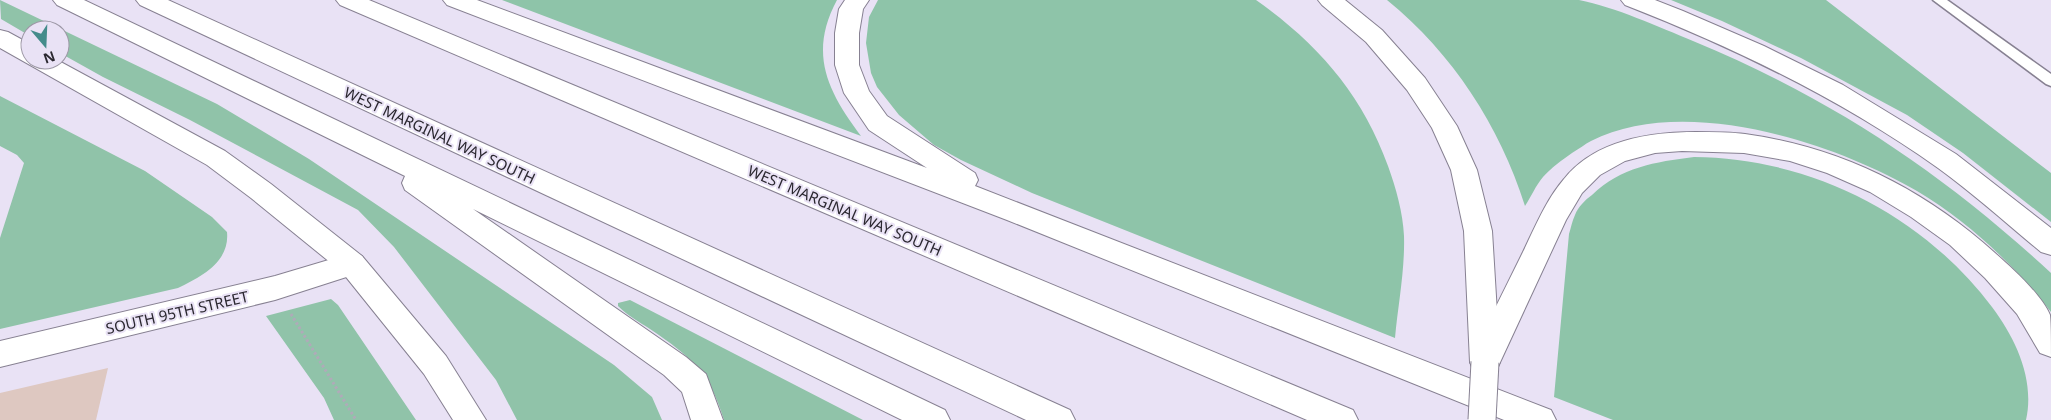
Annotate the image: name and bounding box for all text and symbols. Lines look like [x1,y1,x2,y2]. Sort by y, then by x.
north arrow [20,20,70,70]
text: N [41,47,58,69]
street label: WEST MARGINAL WAY SOUTH [341,82,539,188]
street label: WEST MARGINAL WAY SOUTH [745,160,945,260]
street label: SOUTH 95TH STREET [104,286,251,338]

